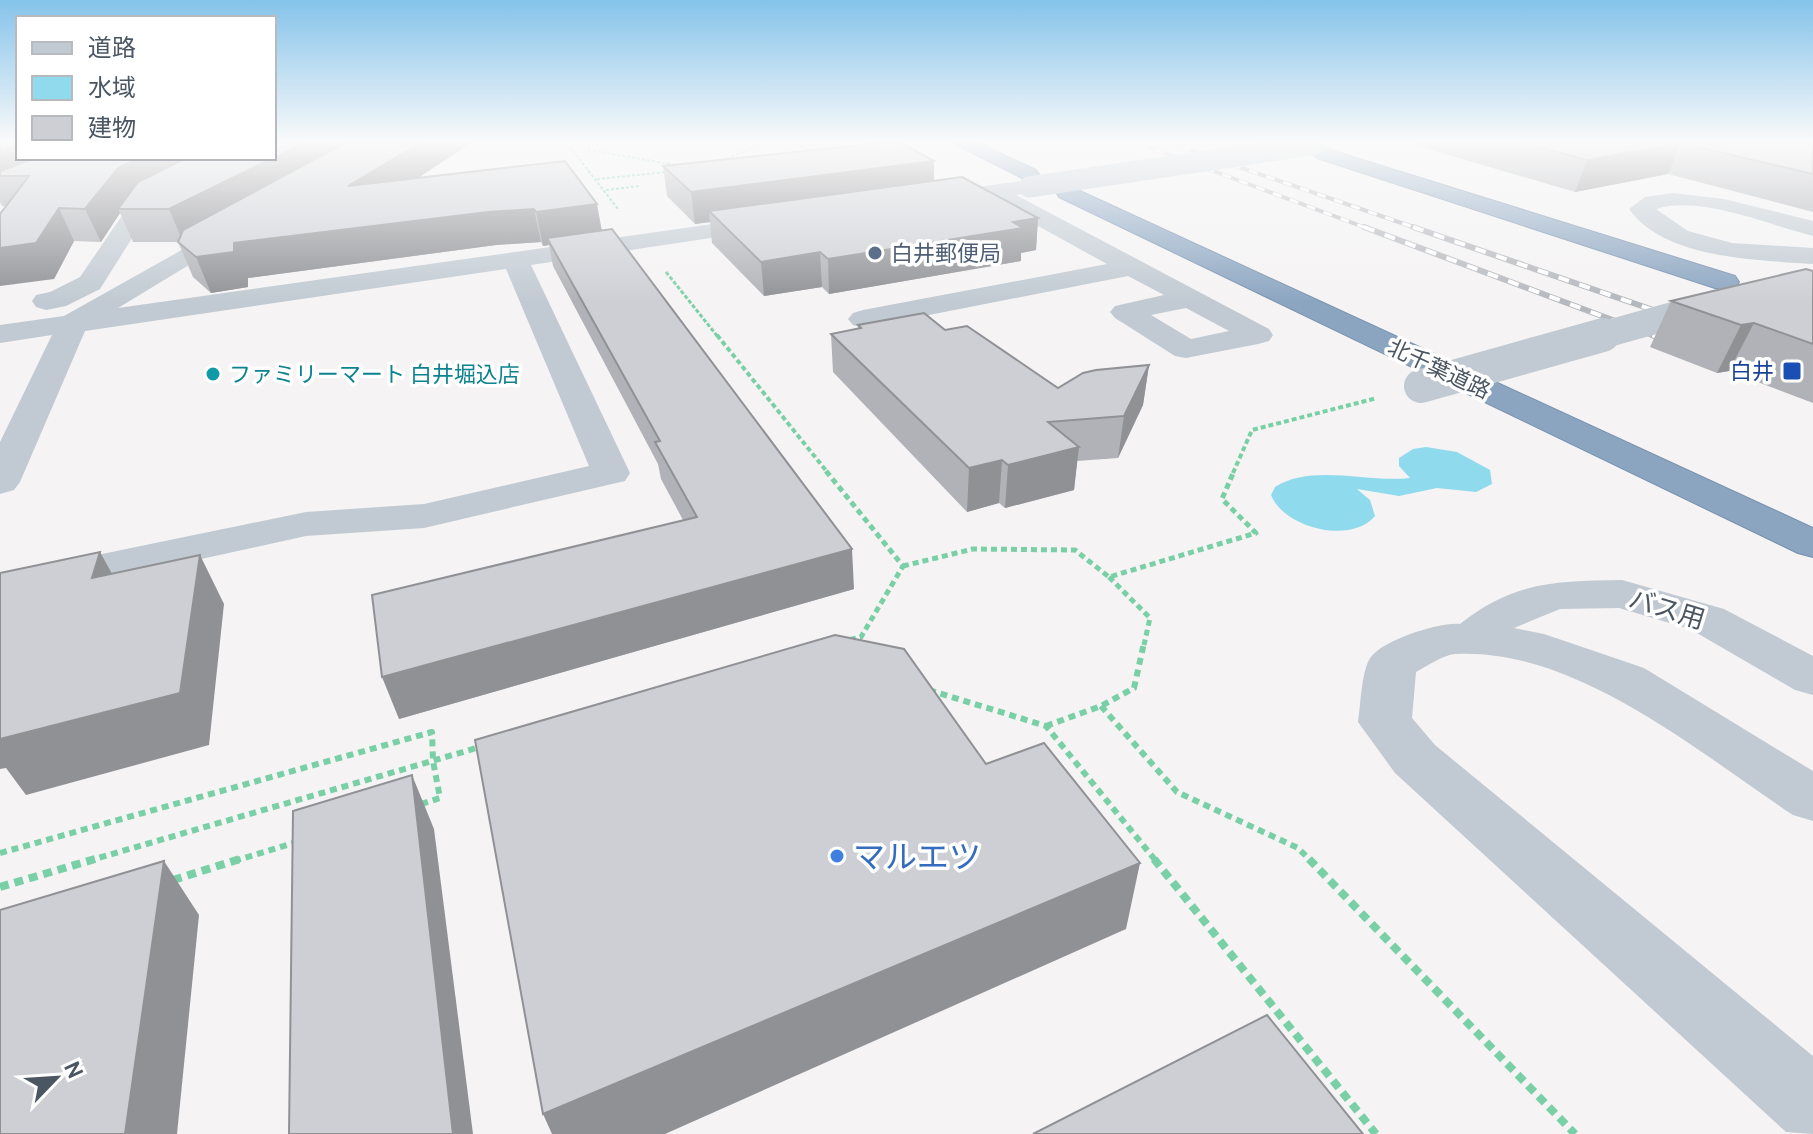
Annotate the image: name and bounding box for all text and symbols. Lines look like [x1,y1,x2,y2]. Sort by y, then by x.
legend [16,16,276,160]
text: 道路 [88,33,136,62]
text: 水域 [88,73,136,102]
text: 建物 [88,113,136,142]
place label: 白井郵便局 [891,240,1001,267]
marker: 白井郵便局 [866,244,884,262]
street label: 北千葉道路 [1383,334,1495,404]
place label: 白井 [1730,358,1774,385]
marker: 白井 [1781,360,1803,382]
place label: ファミリーマート 白井堀込店 [229,361,520,388]
marker: ファミリーマート 白井堀込店 [204,365,222,383]
street label: バス用 [1625,582,1709,636]
place label: マルエツ [853,837,981,876]
marker: マルエツ [828,847,846,865]
north arrow [16,1038,96,1118]
text: N [58,1057,89,1083]

